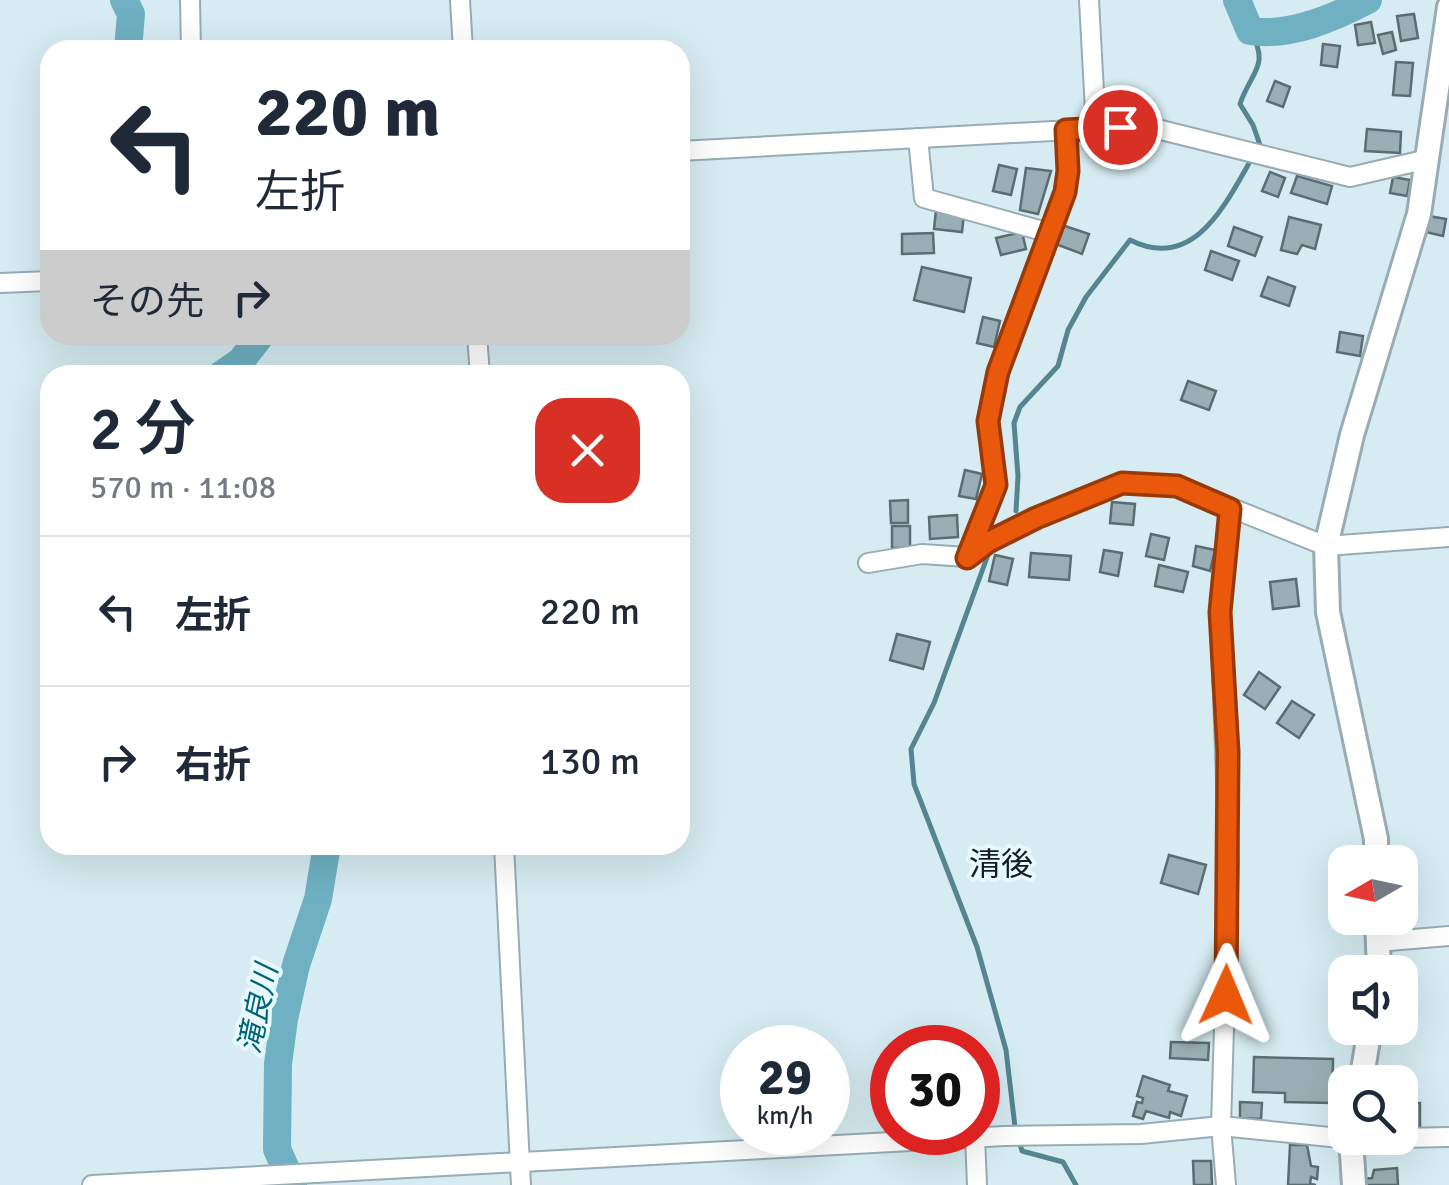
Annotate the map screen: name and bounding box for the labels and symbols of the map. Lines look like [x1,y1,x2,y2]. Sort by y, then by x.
pin [1078,85,1163,170]
district label: 清後 [969,845,1033,884]
north arrow [1328,845,1418,935]
position arrow [1174,943,1278,1047]
water label: 滝良川 [231,958,287,1057]
speed limit sign: 30 [870,1025,1000,1155]

